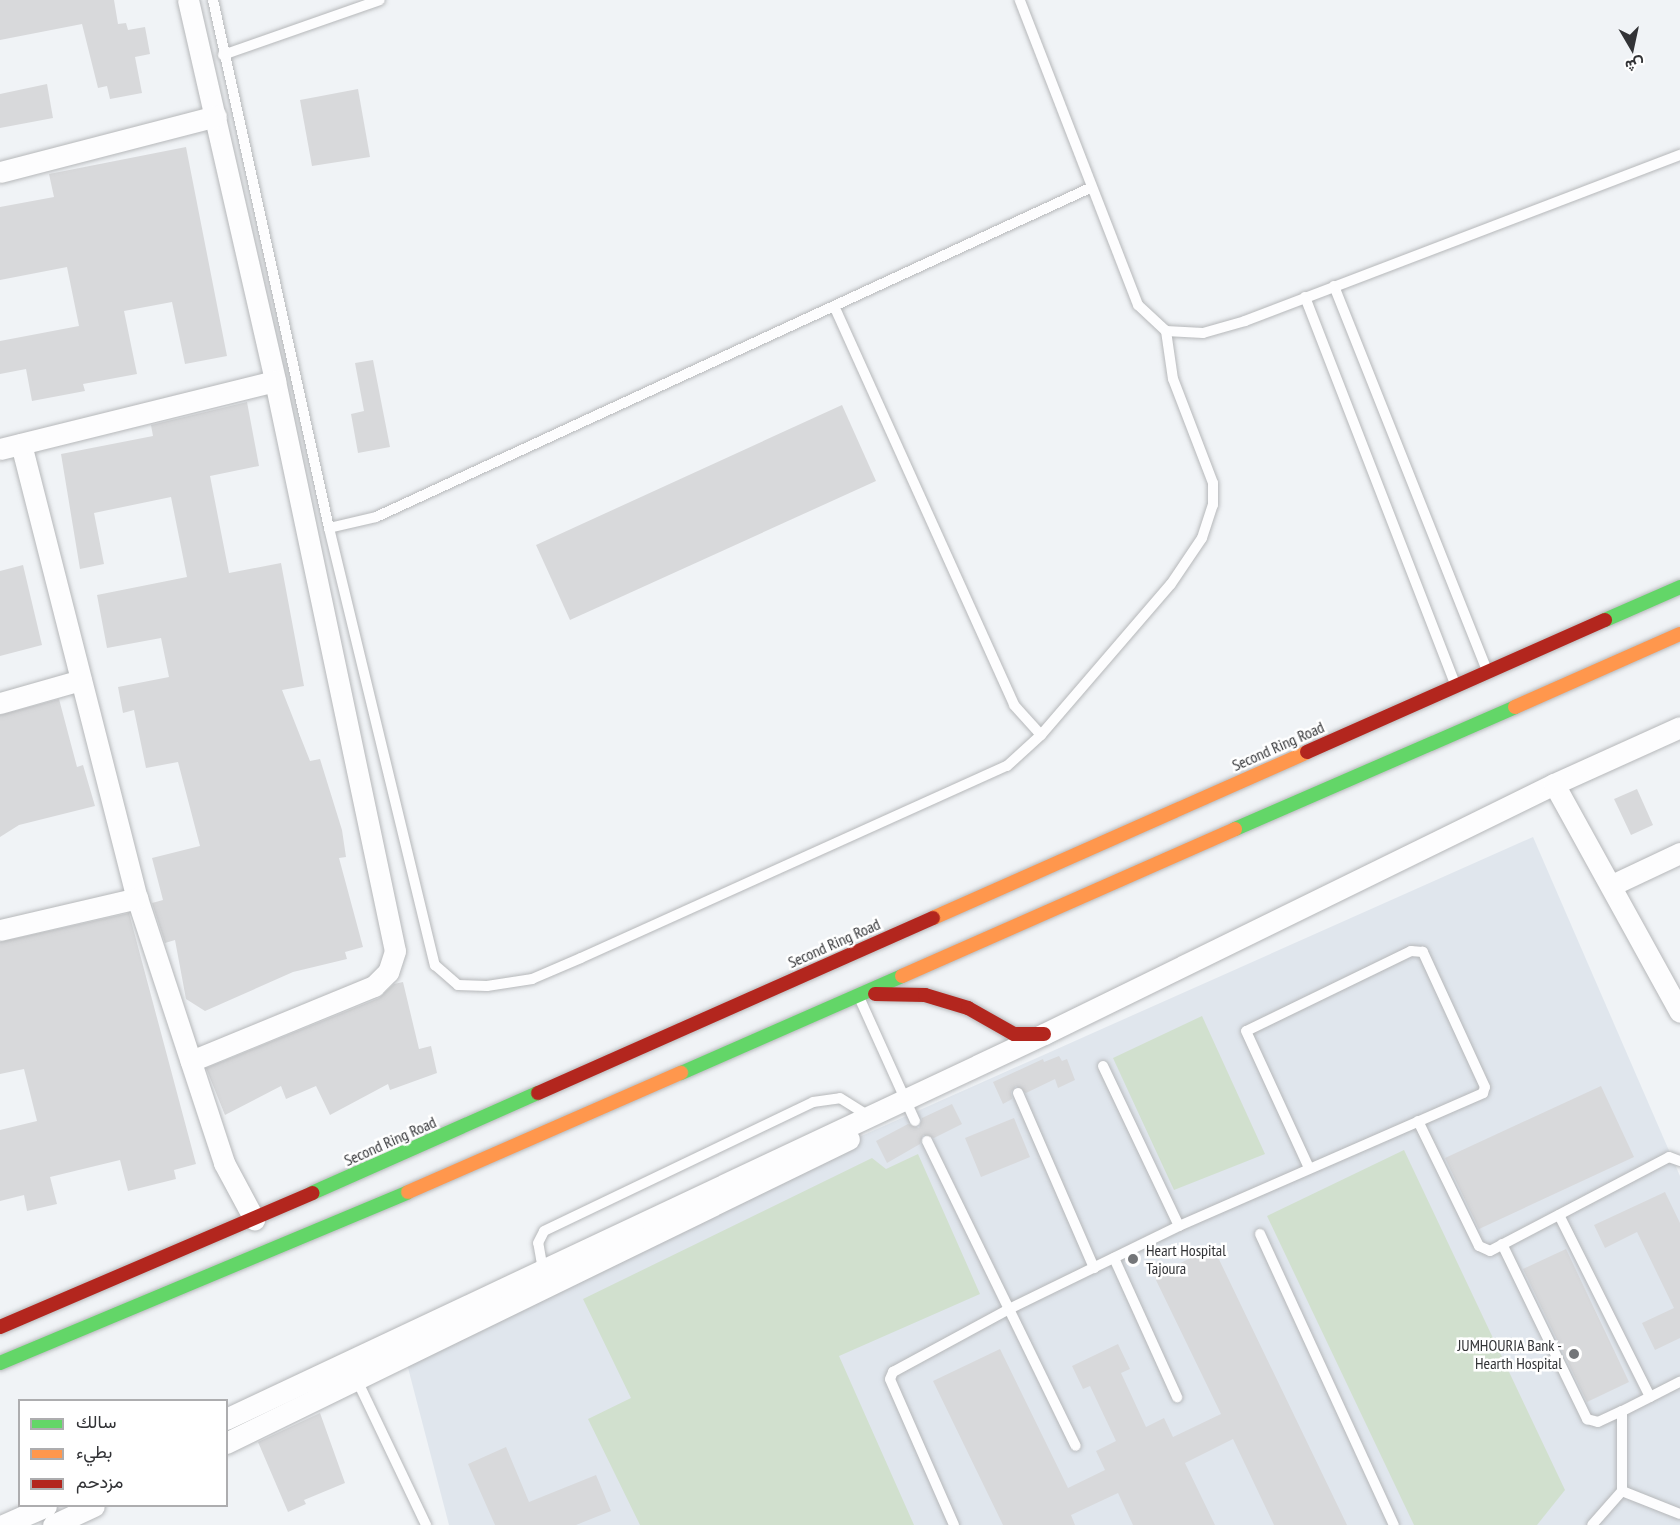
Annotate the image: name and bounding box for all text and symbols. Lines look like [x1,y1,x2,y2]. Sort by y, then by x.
north arrow [1602,18,1662,78]
text: ش [1624,54,1646,77]
street label: Second Ring Road [1229,717,1327,775]
street label: Second Ring Road [785,914,883,972]
street label: Second Ring Road [341,1112,439,1170]
place label: Heart Hospital Tajoura [1146,1240,1226,1278]
marker: Heart Hospital Tajoura [1124,1250,1142,1268]
place label: JUMHOURIA Bank - Hearth Hospital [1456,1335,1562,1373]
marker: JUMHOURIA Bank - Hearth Hospital [1567,1347,1581,1361]
legend [18,1399,228,1507]
text: سالك [76,1410,116,1433]
text: بطيء [76,1440,112,1463]
text: مزدحم [76,1470,123,1493]

